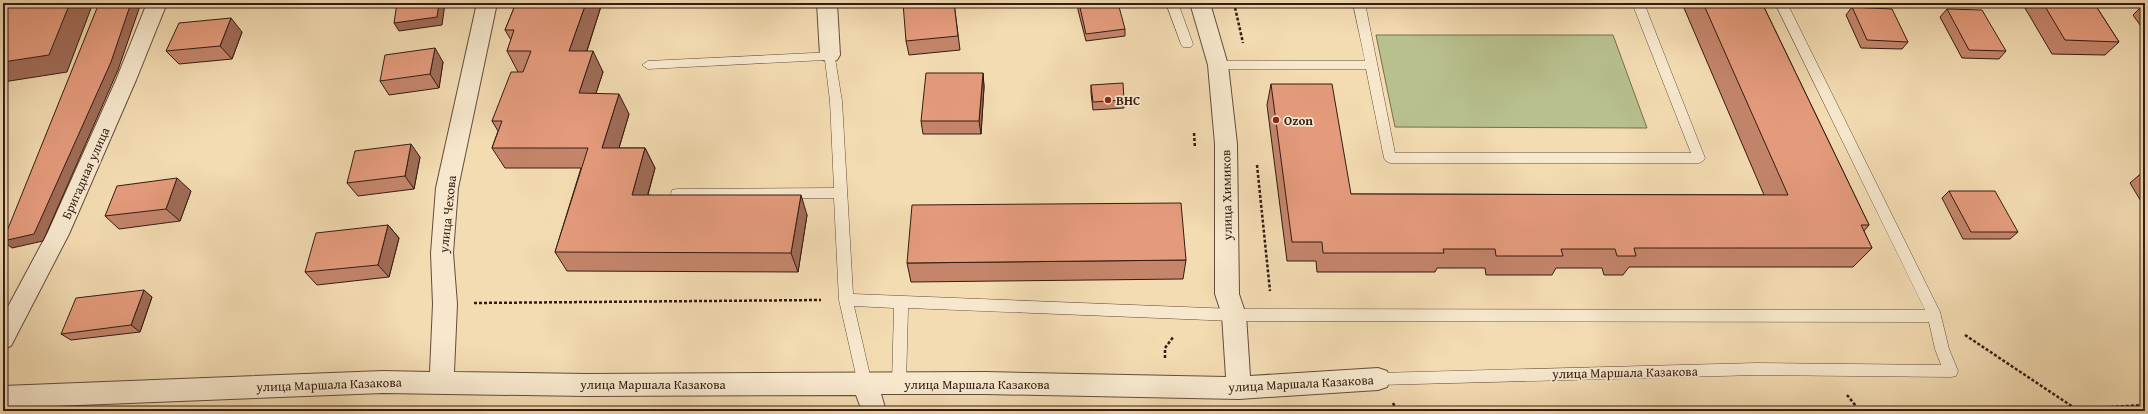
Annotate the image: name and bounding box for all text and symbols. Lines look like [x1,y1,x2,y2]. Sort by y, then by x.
place label: ВНС [1116,91,1140,110]
marker: ВНС [1103,95,1113,105]
place label: Ozon [1284,111,1313,130]
marker: Ozon [1271,115,1281,125]
street label: Бригадная улица [57,123,115,222]
street label: улица Химиков [1216,150,1237,241]
street label: улица Чехова [434,174,461,255]
street label: улица Маршала Казакова [1551,362,1699,383]
street label: улица Маршала Казакова [1227,370,1375,397]
street label: улица Маршала Казакова [255,372,403,397]
street label: улица Маршала Казакова [579,375,727,394]
street label: улица Маршала Казакова [903,375,1051,394]

